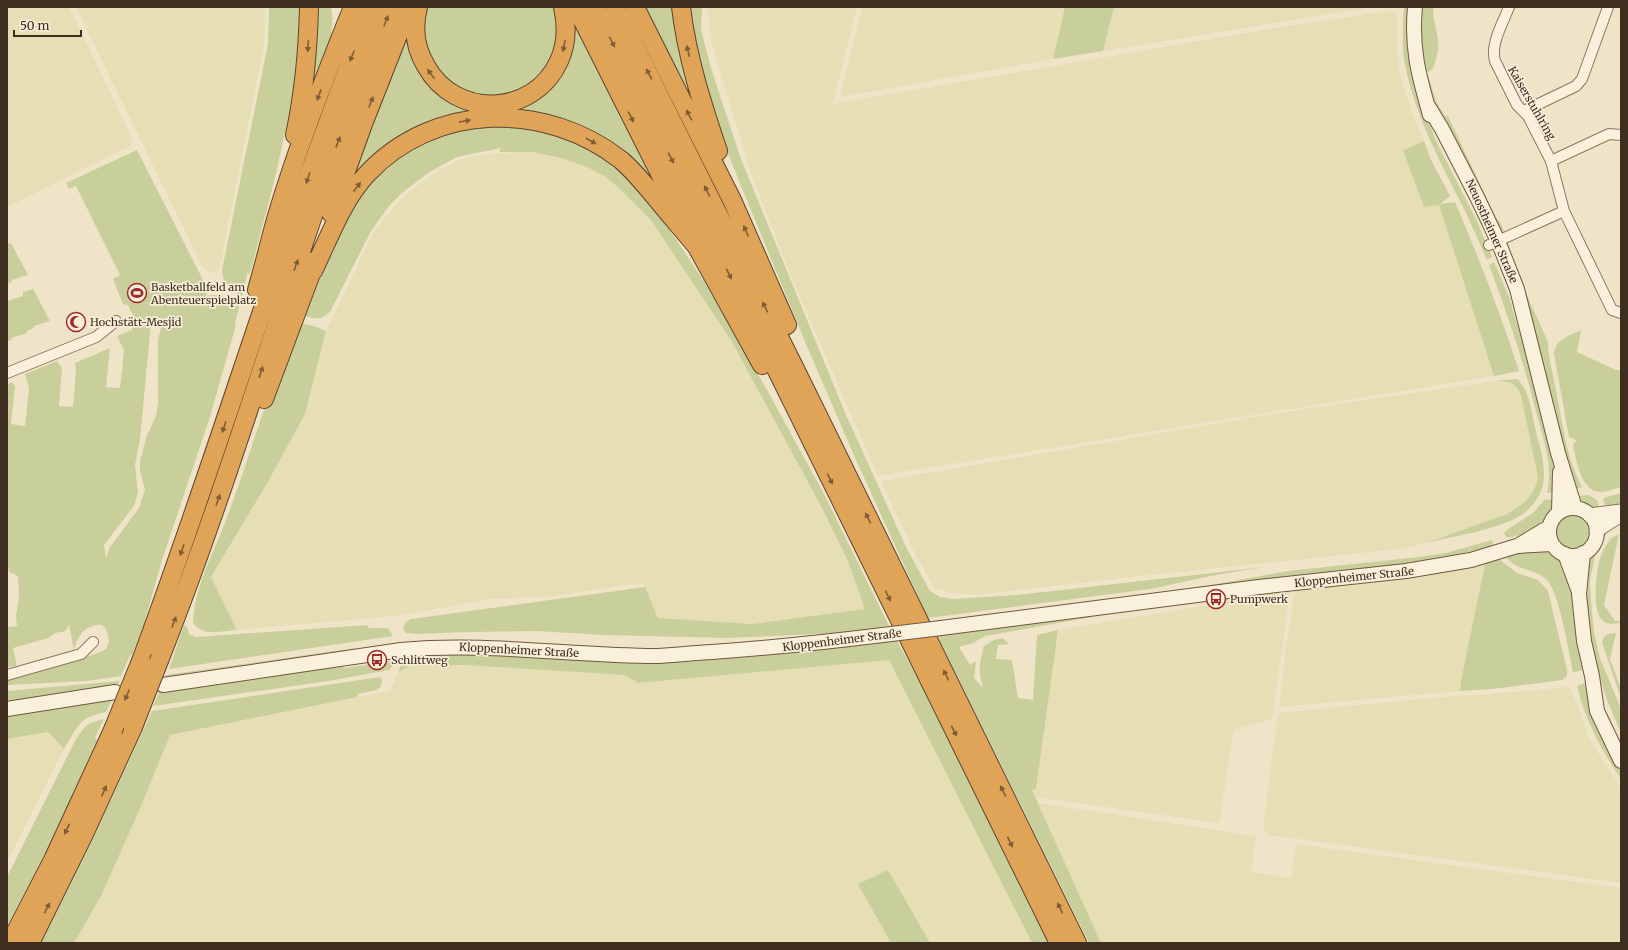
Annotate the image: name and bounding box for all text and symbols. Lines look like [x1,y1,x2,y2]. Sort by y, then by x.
scale bar [14,12,81,38]
one-way arrow [383,14,389,26]
text: 50 m [20,18,49,33]
one-way arrow [609,36,616,48]
one-way arrow [304,40,311,52]
one-way arrow [560,40,566,52]
one-way arrow [685,45,691,57]
one-way arrow [349,51,355,63]
street label: Kaiserstuhlring [1505,64,1559,143]
one-way arrow [427,69,435,80]
one-way arrow [646,69,652,80]
one-way arrow [315,90,321,102]
one-way arrow [369,96,375,108]
one-way arrow [686,110,692,121]
one-way arrow [628,111,634,123]
one-way arrow [459,118,471,124]
one-way arrow [336,135,342,147]
one-way arrow [585,137,597,144]
one-way arrow [668,152,674,163]
one-way arrow [304,173,310,185]
street label: Neuostheimer Straße [1463,177,1521,285]
one-way arrow [352,182,361,193]
one-way arrow [704,185,711,196]
one-way arrow [742,225,749,237]
one-way arrow [294,258,300,270]
one-way arrow [726,268,732,280]
place label: Basketballfeld am Abenteuerspielplatz [150,280,256,307]
sports icon: Basketballfeld am Abenteuerspielplatz [126,282,148,304]
one-way arrow [762,301,768,313]
mosque icon: Hochstätt-Mesjid [65,311,87,333]
place label: Hochstätt-Mesjid [90,315,182,329]
one-way arrow [258,365,264,377]
one-way arrow [220,421,226,433]
one-way arrow [827,473,833,485]
one-way arrow [215,493,221,505]
one-way arrow [865,512,871,523]
one-way arrow [178,544,184,556]
street label: Kloppenheimer Straße [1294,564,1415,590]
bus stop icon: Pumpwerk [1205,588,1227,610]
one-way arrow [885,590,891,602]
place label: Pumpwerk [1230,592,1288,606]
one-way arrow [171,616,177,628]
street label: Kloppenheimer Straße [782,626,903,654]
street label: Kloppenheimer Straße [459,640,580,660]
bus stop icon: Schlittweg [366,649,388,671]
place label: Schlittweg [391,653,448,667]
one-way arrow [942,669,949,680]
one-way arrow [123,690,129,702]
one-way arrow [951,725,957,736]
one-way arrow [101,786,107,797]
one-way arrow [1000,786,1006,797]
one-way arrow [64,823,71,834]
one-way arrow [1007,837,1013,848]
one-way arrow [1057,902,1063,914]
one-way arrow [44,903,51,914]

